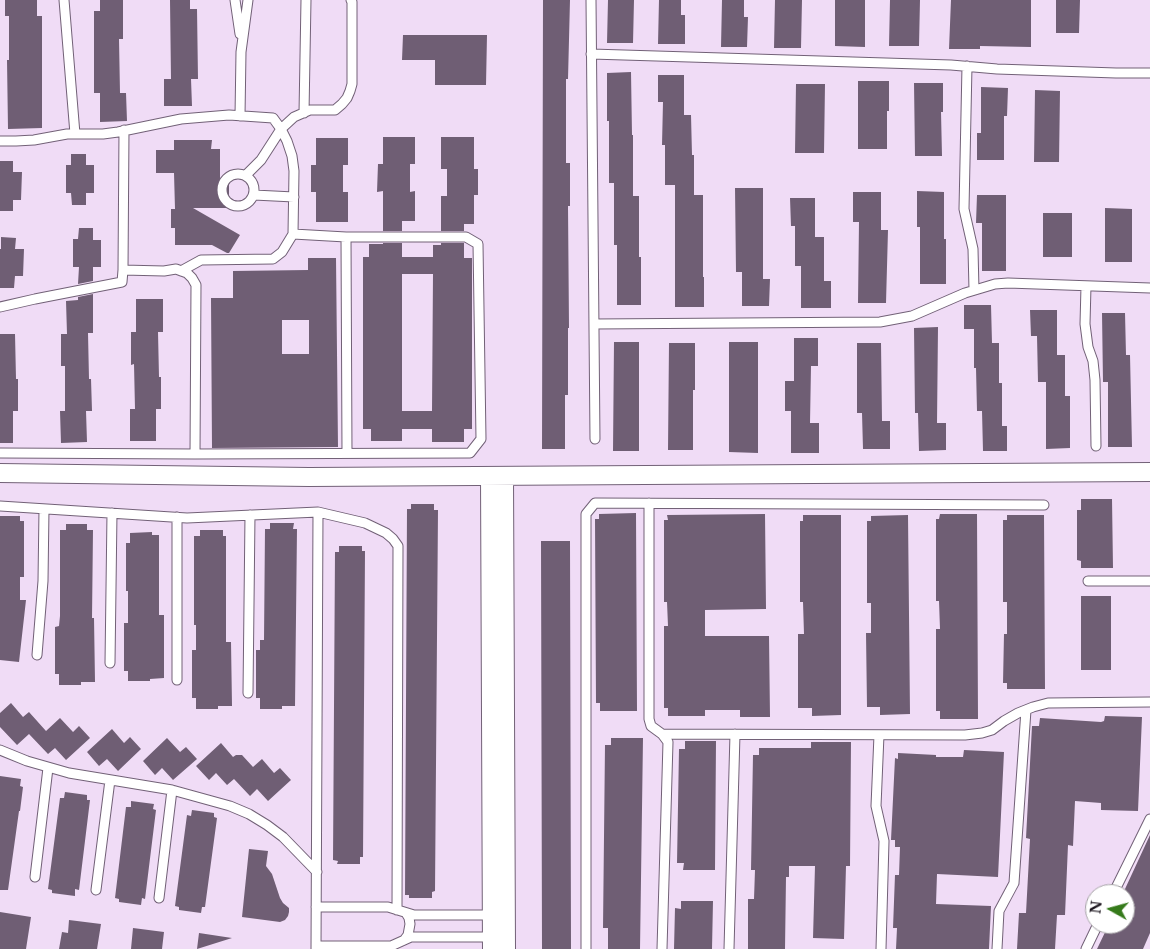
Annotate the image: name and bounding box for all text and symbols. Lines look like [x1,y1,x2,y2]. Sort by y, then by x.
north arrow [1085,884,1135,934]
text: N [1086,900,1106,915]

